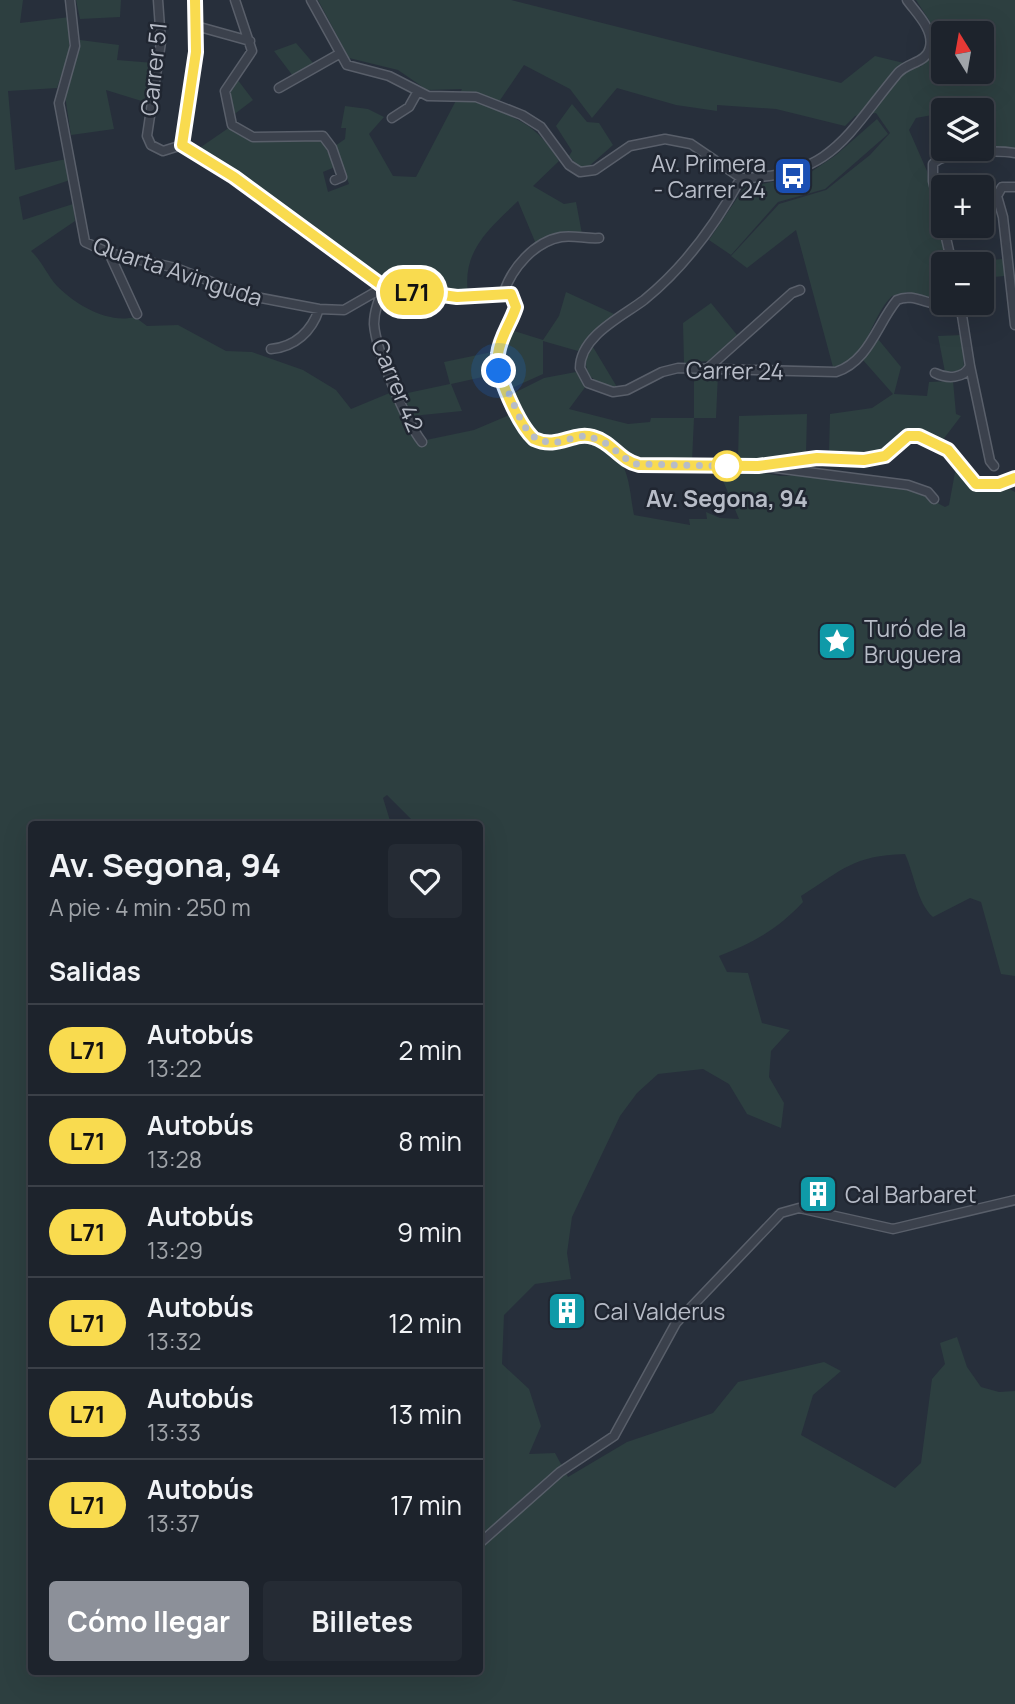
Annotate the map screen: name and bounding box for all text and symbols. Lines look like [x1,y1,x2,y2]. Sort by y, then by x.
street label: Carrer 51 [132,20,174,118]
north arrow [931,21,994,84]
map controls [931,21,994,315]
button: layers [931,98,994,161]
place label: Av. Primera - Carrer 24 [651,147,766,205]
bus stop icon: Av. Primera - Carrer 24 [772,155,814,197]
button: + [931,175,994,238]
street label: Quarta Avinguda [89,229,267,313]
button: − [931,252,994,315]
line badge: L71 [372,269,452,315]
text: L71 [394,275,430,308]
street label: Carrer 42 [364,333,432,437]
your location [481,353,516,388]
street label: Carrer 24 [686,353,784,387]
marker: Av. Segona, 94 [712,451,742,481]
place label: Av. Segona, 94 [646,482,808,514]
place label: Turó de la Bruguera [864,612,966,670]
place icon: Turó de la Bruguera [816,620,858,662]
text: Av. Segona, 94 [49,842,281,887]
button: heart [388,844,462,918]
text: A pie · 4 min · 250 m [49,891,251,923]
text: Salidas [49,953,141,989]
text: Autobús [147,1016,254,1052]
text: 2 min [398,1032,462,1068]
text: L71 [69,1033,106,1066]
text: 13:22 [147,1052,202,1084]
text: Autobús [147,1107,254,1143]
text: 8 min [398,1123,462,1159]
text: L71 [69,1124,106,1157]
text: 13:28 [147,1143,202,1175]
building icon: Cal Barbaret [797,1173,839,1215]
place label: Cal Barbaret [845,1178,976,1210]
text: Autobús [147,1198,254,1234]
text: 9 min [397,1214,462,1250]
text: L71 [69,1215,106,1248]
text: 13:29 [147,1234,203,1266]
text: Autobús [147,1289,254,1325]
building icon: Cal Valderus [546,1290,588,1332]
place label: Cal Valderus [594,1295,725,1327]
text: 12 min [388,1305,462,1341]
text: L71 [69,1306,106,1339]
text: 13:32 [147,1325,201,1357]
text: Autobús [147,1380,254,1416]
text: 13 min [389,1396,462,1432]
text: L71 [69,1397,106,1430]
text: 13:33 [147,1416,201,1448]
text: Autobús [147,1471,254,1507]
text: 17 min [390,1487,462,1523]
text: L71 [69,1488,106,1521]
text: 13:37 [147,1507,200,1539]
button: Cómo llegar [49,1581,249,1661]
button: Billetes [263,1581,462,1661]

